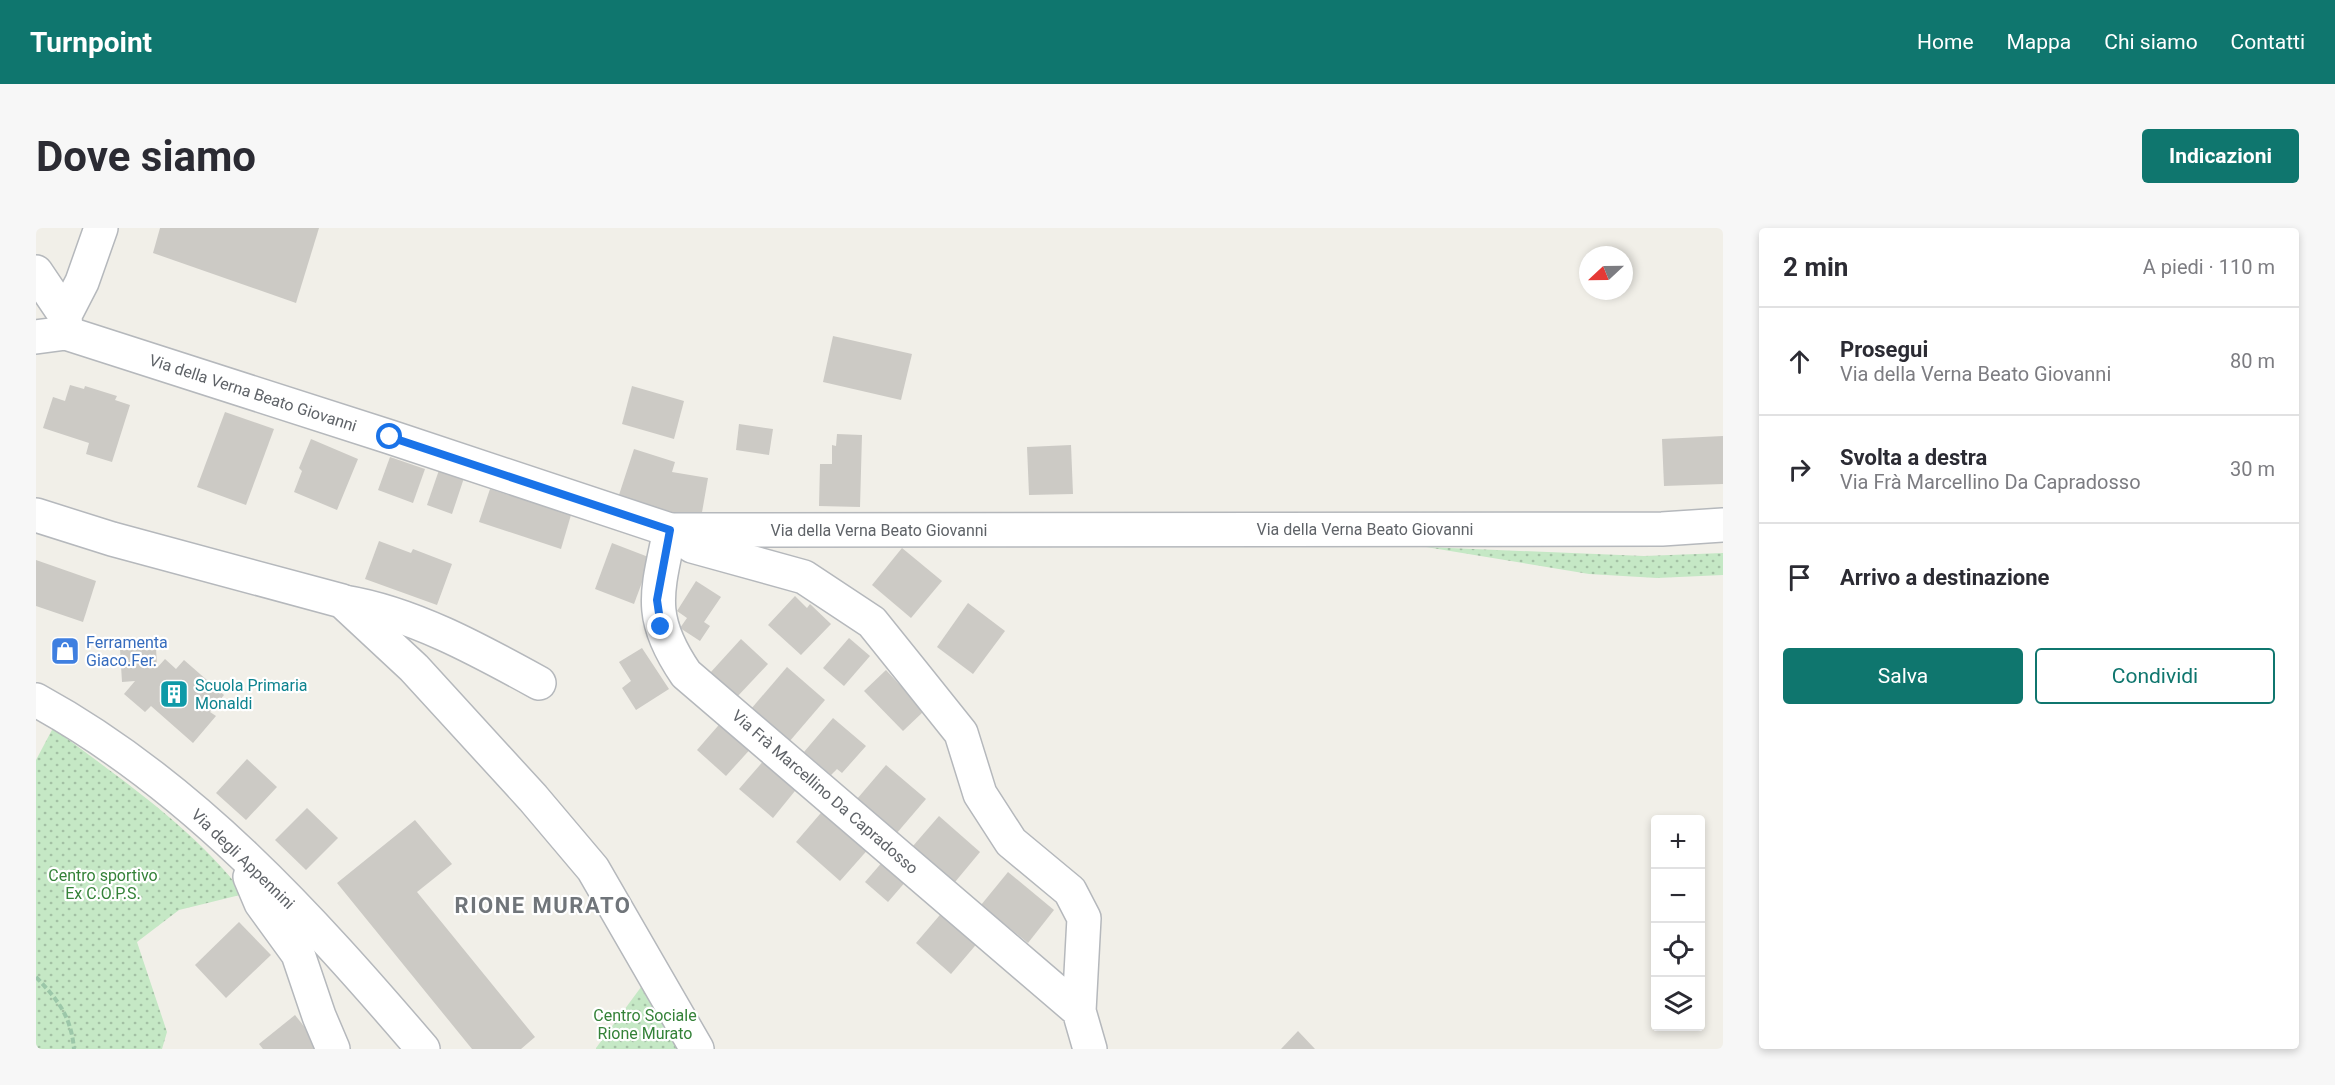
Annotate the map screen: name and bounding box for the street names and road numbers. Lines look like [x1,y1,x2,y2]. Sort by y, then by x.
street label: Via della Verna Beato Giovanni [147,350,359,436]
street label: Via della Verna Beato Giovanni [1257,520,1474,539]
street label: Via della Verna Beato Giovanni [771,521,988,540]
street label: Via Frà Marcellino Da Capradosso [728,706,922,878]
street label: Via degli Appennini [187,805,299,913]

